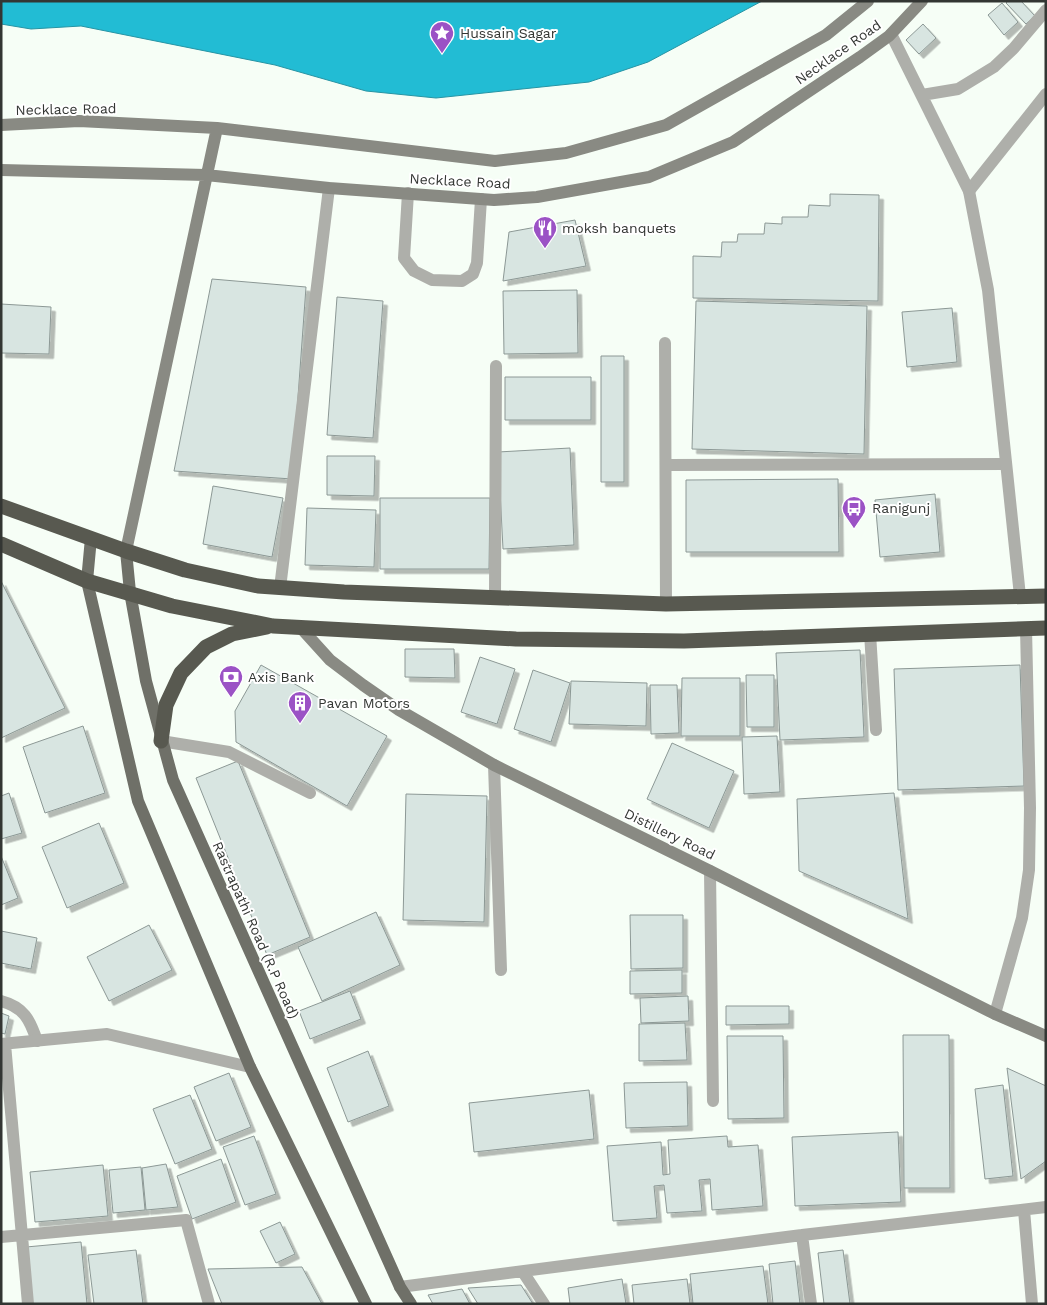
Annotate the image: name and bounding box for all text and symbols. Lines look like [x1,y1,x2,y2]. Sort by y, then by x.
street label: Necklace Road [792,16,884,88]
place icon: Hussain Sagar [429,20,455,54]
place label: Hussain Sagar [460,25,557,41]
street label: Necklace Road [15,100,117,118]
street label: Necklace Road [409,170,511,192]
restaurant icon: moksh banquets [532,215,558,249]
place label: moksh banquets [562,220,676,236]
bus stop icon: Ranigunj [841,495,867,529]
place label: Ranigunj [872,500,930,516]
bank icon: Axis Bank [218,664,244,698]
place label: Axis Bank [248,669,314,685]
building icon: Pavan Motors [287,690,313,724]
place label: Pavan Motors [318,695,410,711]
street label: Distillery Road [622,805,718,863]
street label: Rastrapathi Road (R.P Road) [210,839,302,1021]

